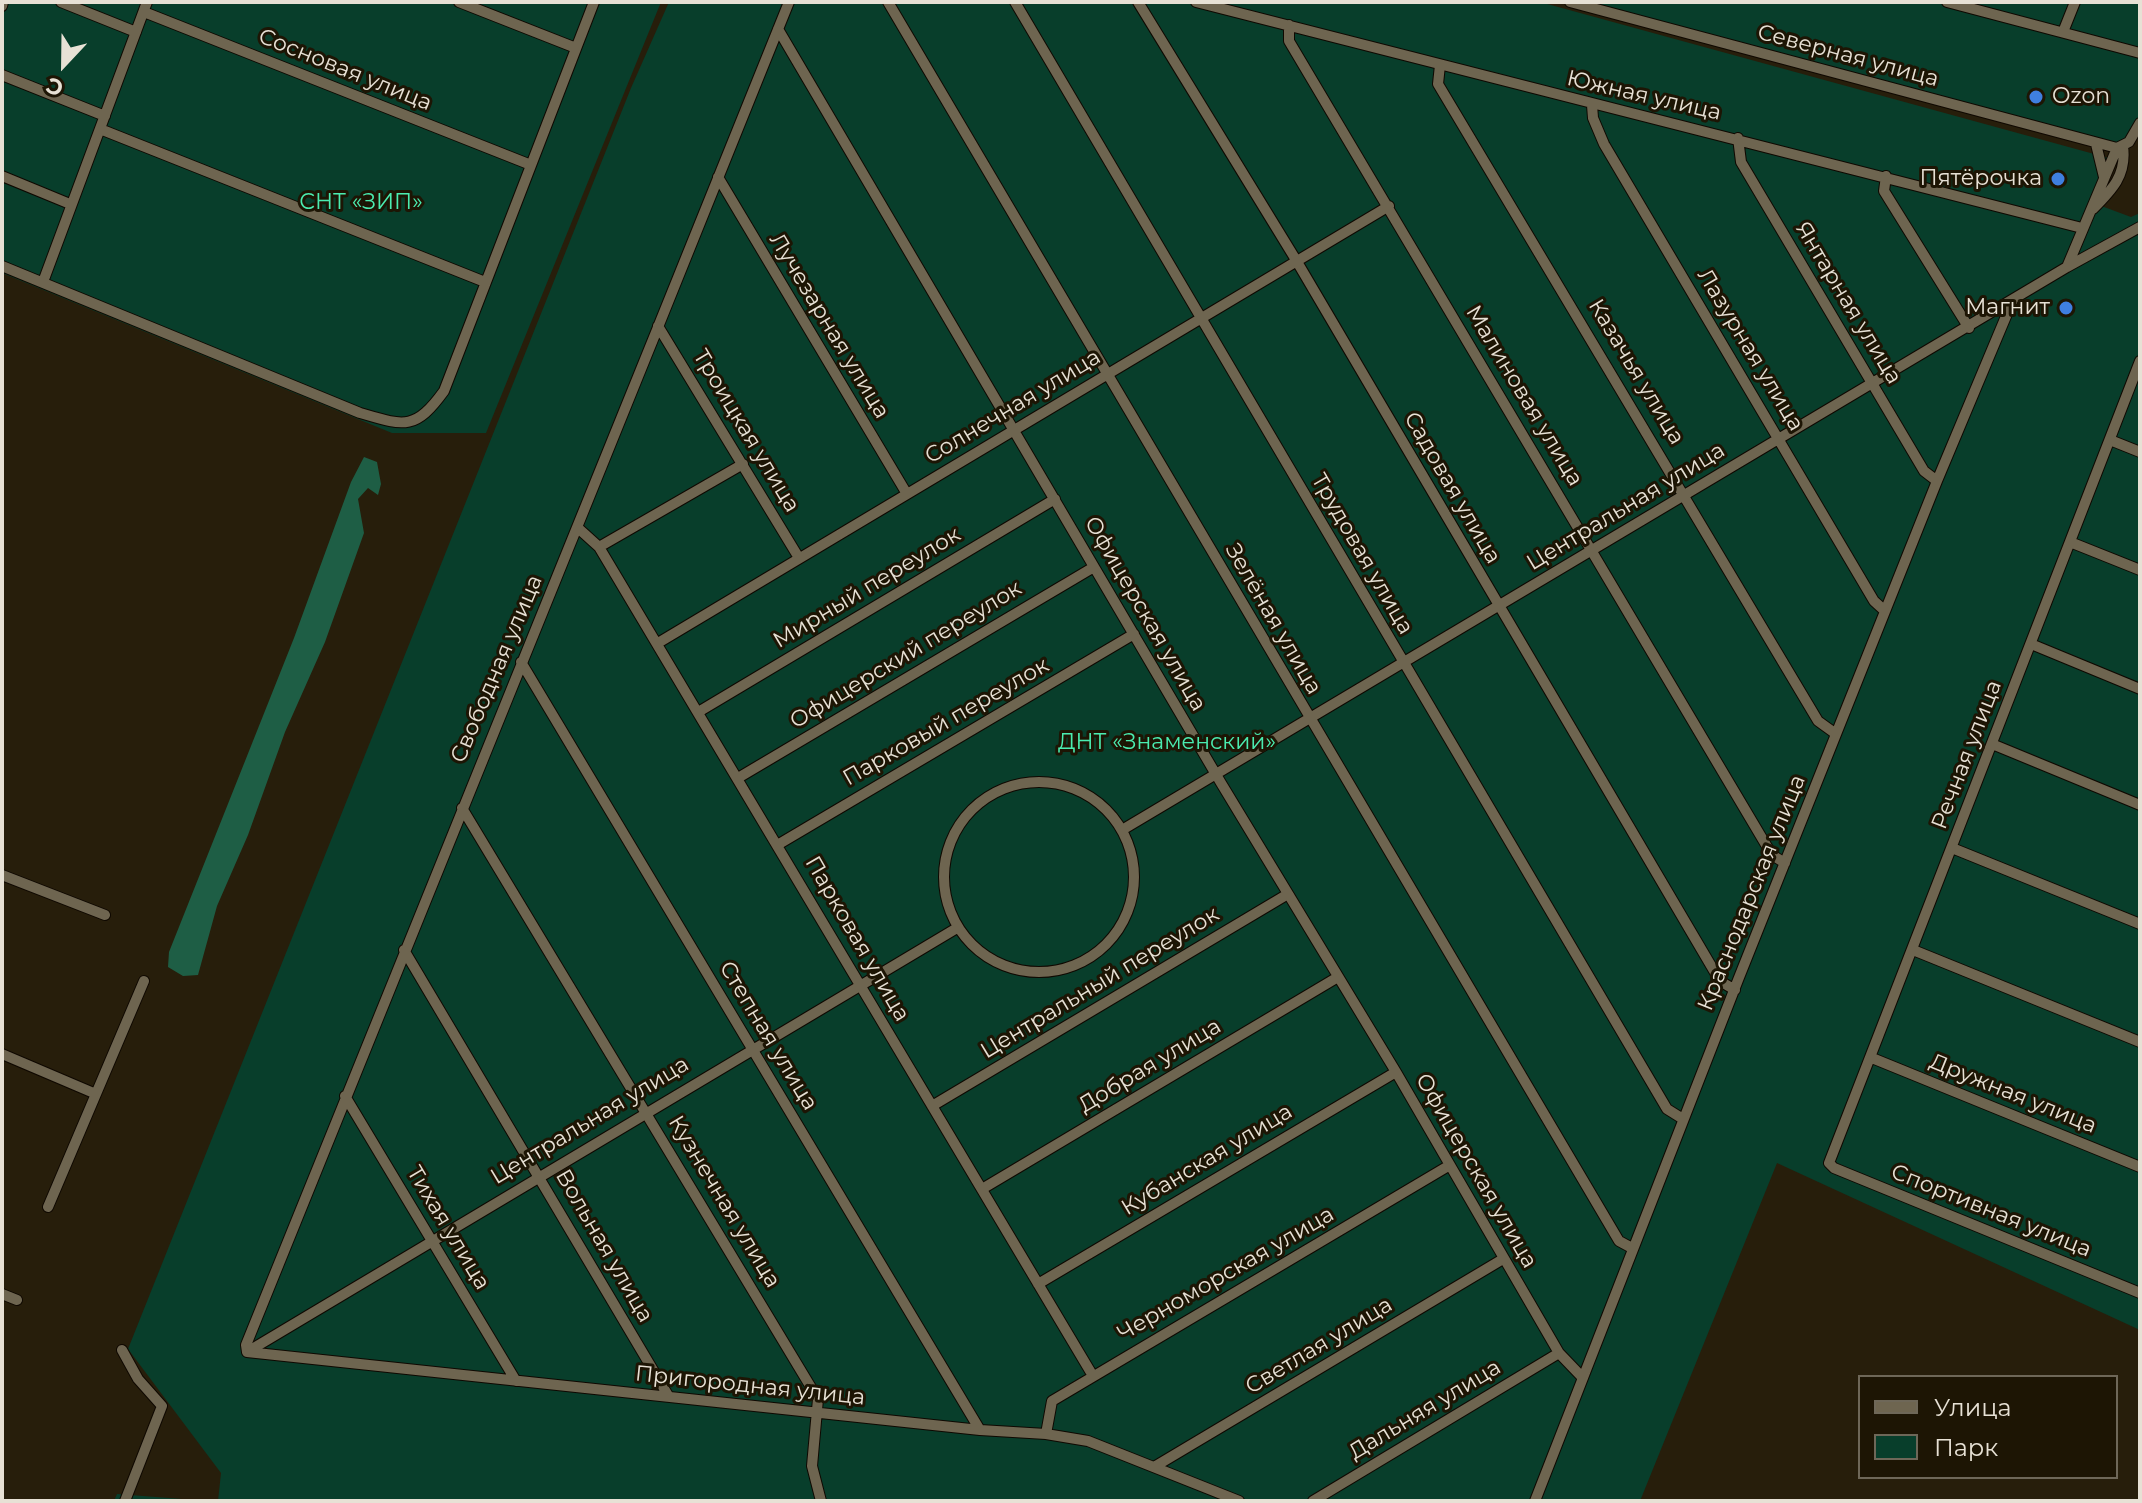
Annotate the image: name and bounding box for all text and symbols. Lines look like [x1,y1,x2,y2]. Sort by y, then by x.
street label: Северная улица [1755,19,1941,93]
street label: Сосновая улица [255,23,435,117]
north arrow [24,24,104,104]
street label: Южная улица [1564,65,1724,127]
text: С [42,71,67,102]
place label: Ozon [2052,84,2110,110]
marker: Ozon [2027,88,2045,106]
place label: Пятёрочка [1919,166,2042,192]
marker: Пятёрочка [2049,170,2067,188]
park label: СНТ «ЗИП» [299,190,423,216]
street label: Янтарная улица [1789,217,1907,389]
street label: Лучезарная улица [763,229,895,423]
street label: Лазурная улица [1691,264,1809,436]
street label: Казачья улица [1582,294,1690,450]
place label: Магнит [1965,295,2050,321]
marker: Магнит [2057,299,2075,317]
street label: Малиновая улица [1460,301,1588,491]
street label: Солнечная улица [920,344,1106,470]
street label: Троицкая улица [687,345,805,517]
street label: Садовая улица [1398,407,1506,569]
street label: Центральная улица [1522,437,1730,577]
street label: Трудовая улица [1305,469,1419,639]
street label: Офицерская улица [1078,512,1212,716]
street label: Мирный переулок [769,522,965,654]
street label: Зелёная улица [1219,539,1327,699]
street label: Свободная улица [446,571,548,767]
street label: Офицерский переулок [785,575,1027,735]
street label: Парковый переулок [838,652,1054,792]
street label: Речная улица [1926,677,2008,833]
park label: ДНТ «Знаменский» [1058,730,1276,756]
street label: Краснодарская улица [1693,771,1811,1015]
street label: Парковая улица [799,852,915,1026]
street label: Центральный переулок [976,901,1224,1065]
street label: Степная улица [713,957,823,1115]
street label: Добрая улица [1074,1013,1226,1119]
street label: Дружная улица [1926,1048,2100,1140]
street label: Центральная улица [486,1051,694,1191]
street label: Офицерская улица [1409,1069,1543,1273]
street label: Кубанская улица [1117,1099,1297,1221]
street label: Кузнечная улица [662,1111,786,1293]
street label: Спортивная улица [1887,1159,2095,1263]
street label: Тихая улица [401,1161,495,1295]
street label: Вольная улица [550,1165,658,1327]
street label: Черноморская улица [1113,1201,1339,1347]
street label: Светлая улица [1241,1292,1397,1400]
street label: Дальняя улица [1344,1354,1506,1466]
street label: Пригородная улица [634,1361,866,1411]
legend [1858,1375,2118,1479]
text: Улица [1934,1393,2012,1422]
text: Парк [1934,1433,1998,1462]

